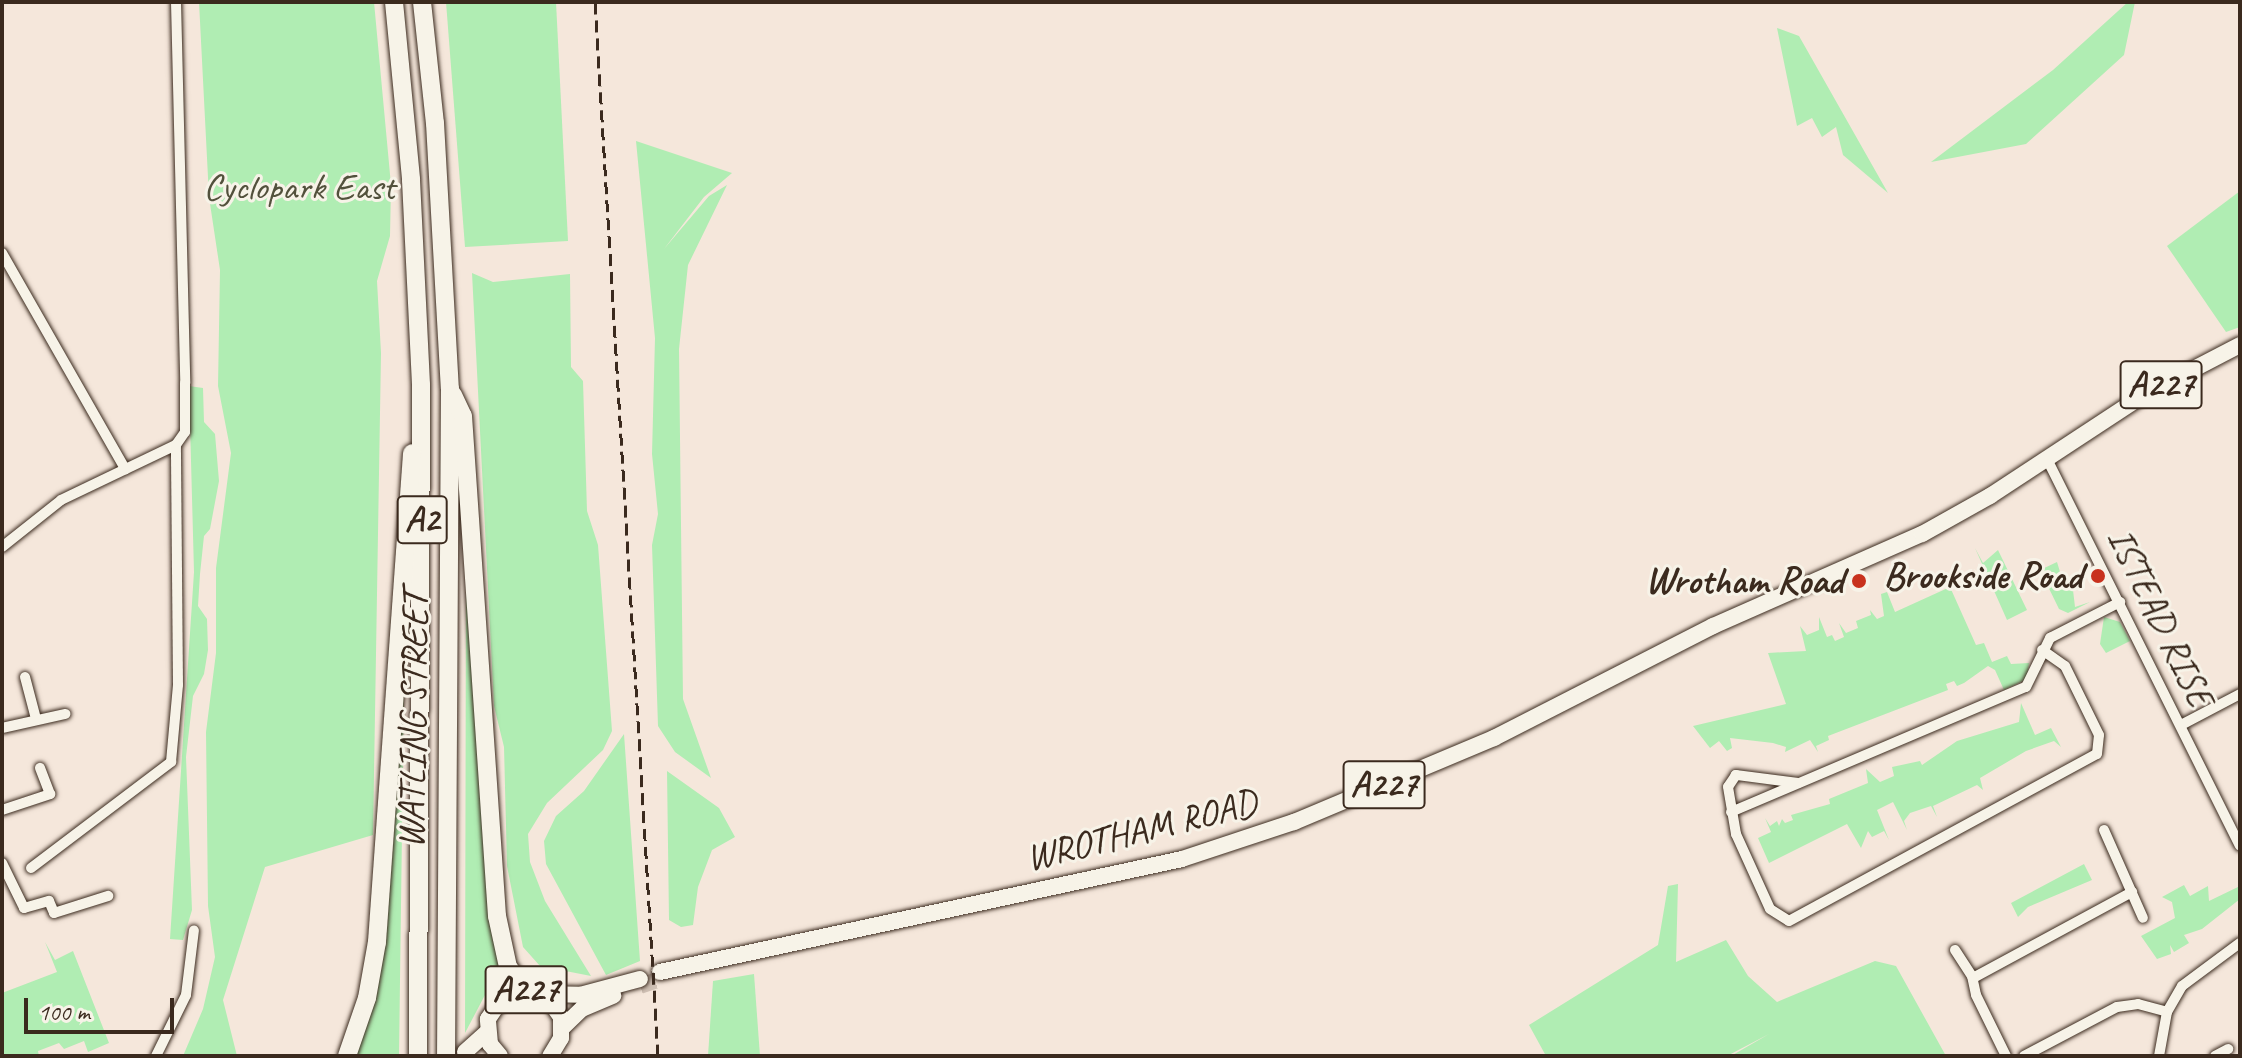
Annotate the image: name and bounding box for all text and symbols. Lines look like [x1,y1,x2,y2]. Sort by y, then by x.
park label: Cyclopark East [203,164,395,210]
road number: A227 [2119,353,2203,417]
road number: A2 [396,488,448,552]
street label: ISTEAD RISE [2098,520,2224,714]
place label: Brookside Road [1884,553,2082,599]
place label: Wrotham Road [1647,558,1843,604]
marker: Brookside Road [2089,567,2107,585]
marker: Wrotham Road [1850,572,1868,590]
street label: WATLING STREET [388,591,438,849]
road number: A227 [1342,753,1426,817]
street label: WROTHAM ROAD [1020,779,1262,881]
road number: A227 [484,958,568,1022]
scale bar [28,982,178,1032]
text: 100 m [38,997,90,1027]

